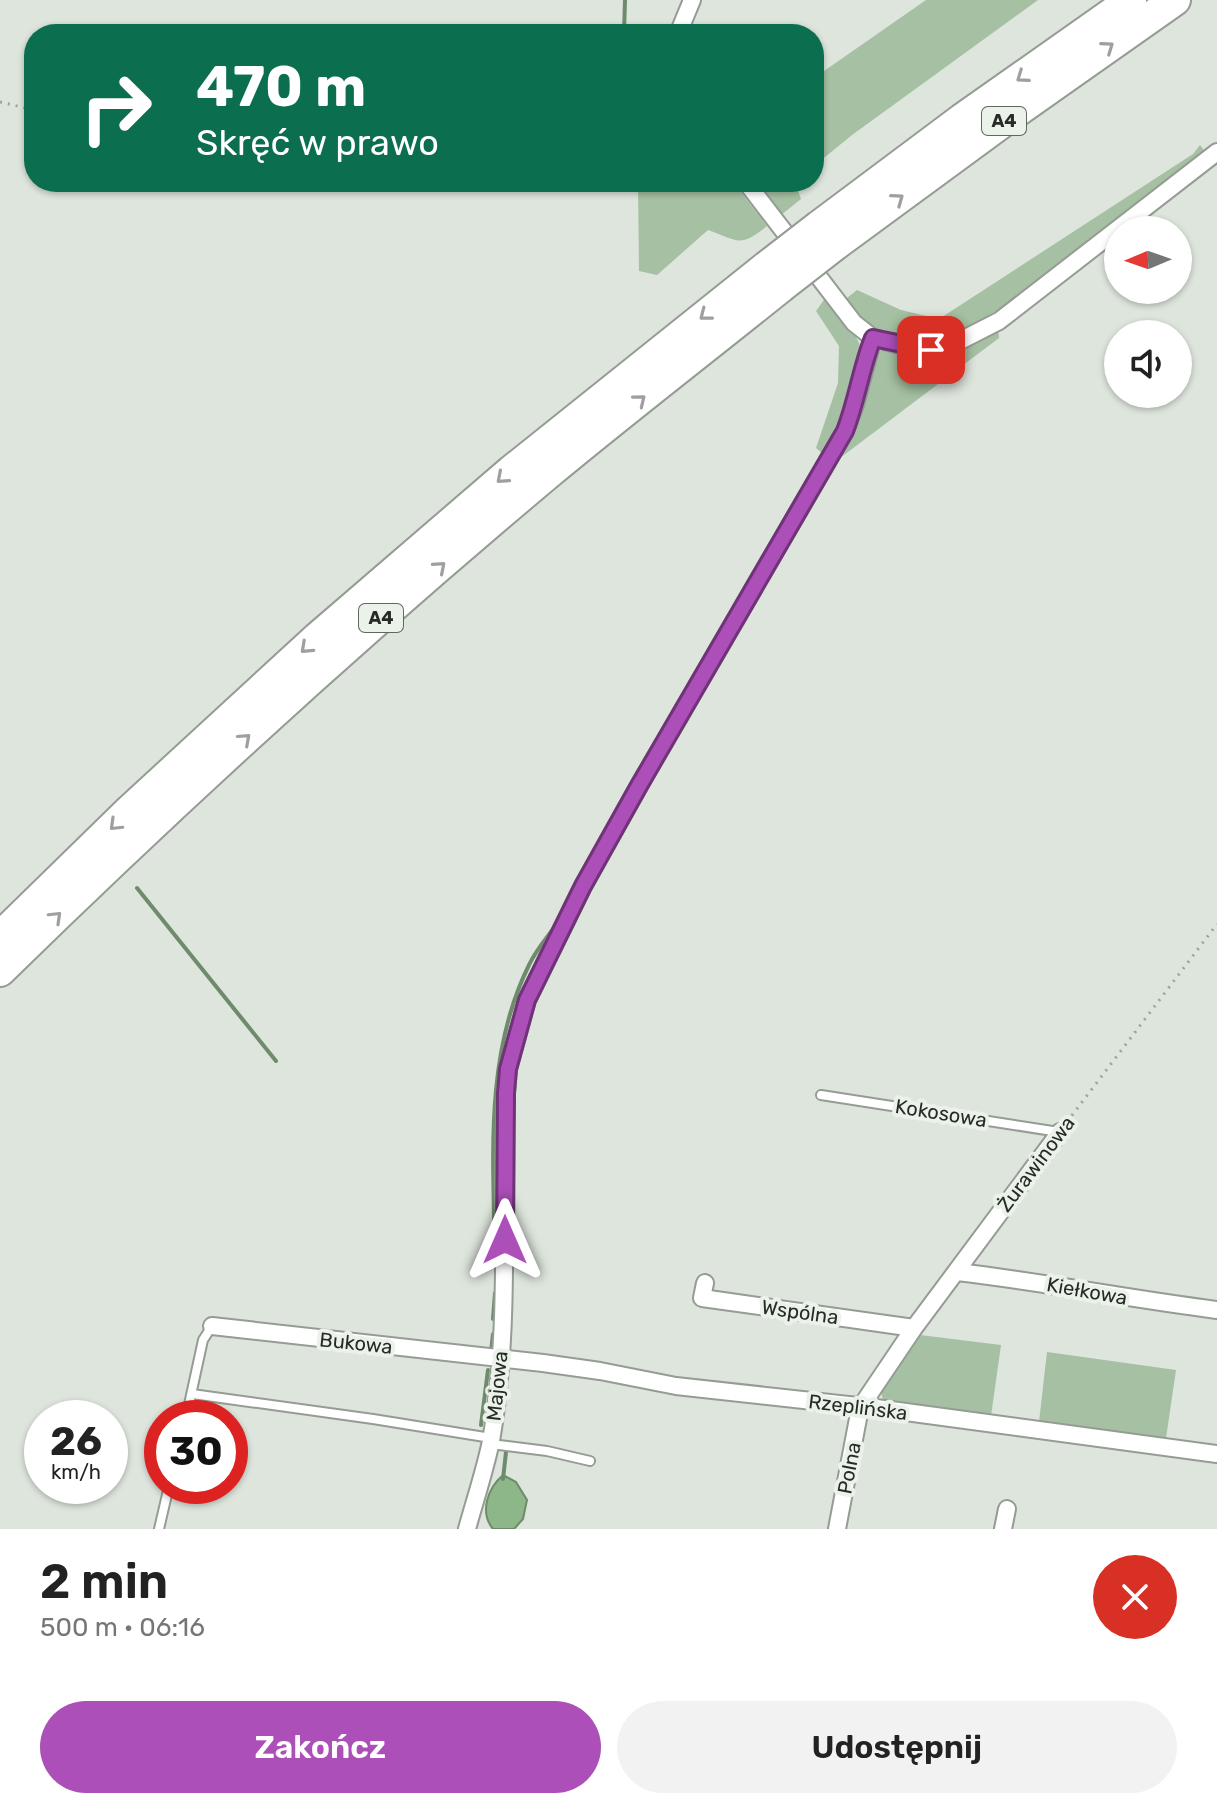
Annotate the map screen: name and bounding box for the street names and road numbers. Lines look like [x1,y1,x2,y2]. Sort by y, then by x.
road number: A4 [982,107,1026,135]
road number: A4 [359,604,403,632]
street label: Kokosowa [893,1094,989,1132]
street label: Żurawinowa [992,1112,1080,1216]
street label: Kiełkowa [1045,1272,1129,1310]
street label: Wspólna [760,1295,840,1329]
street label: Bukowa [318,1327,394,1359]
street label: Majowa [481,1350,513,1422]
street label: Rzeplińska [807,1389,909,1425]
street label: Polna [832,1440,866,1496]

